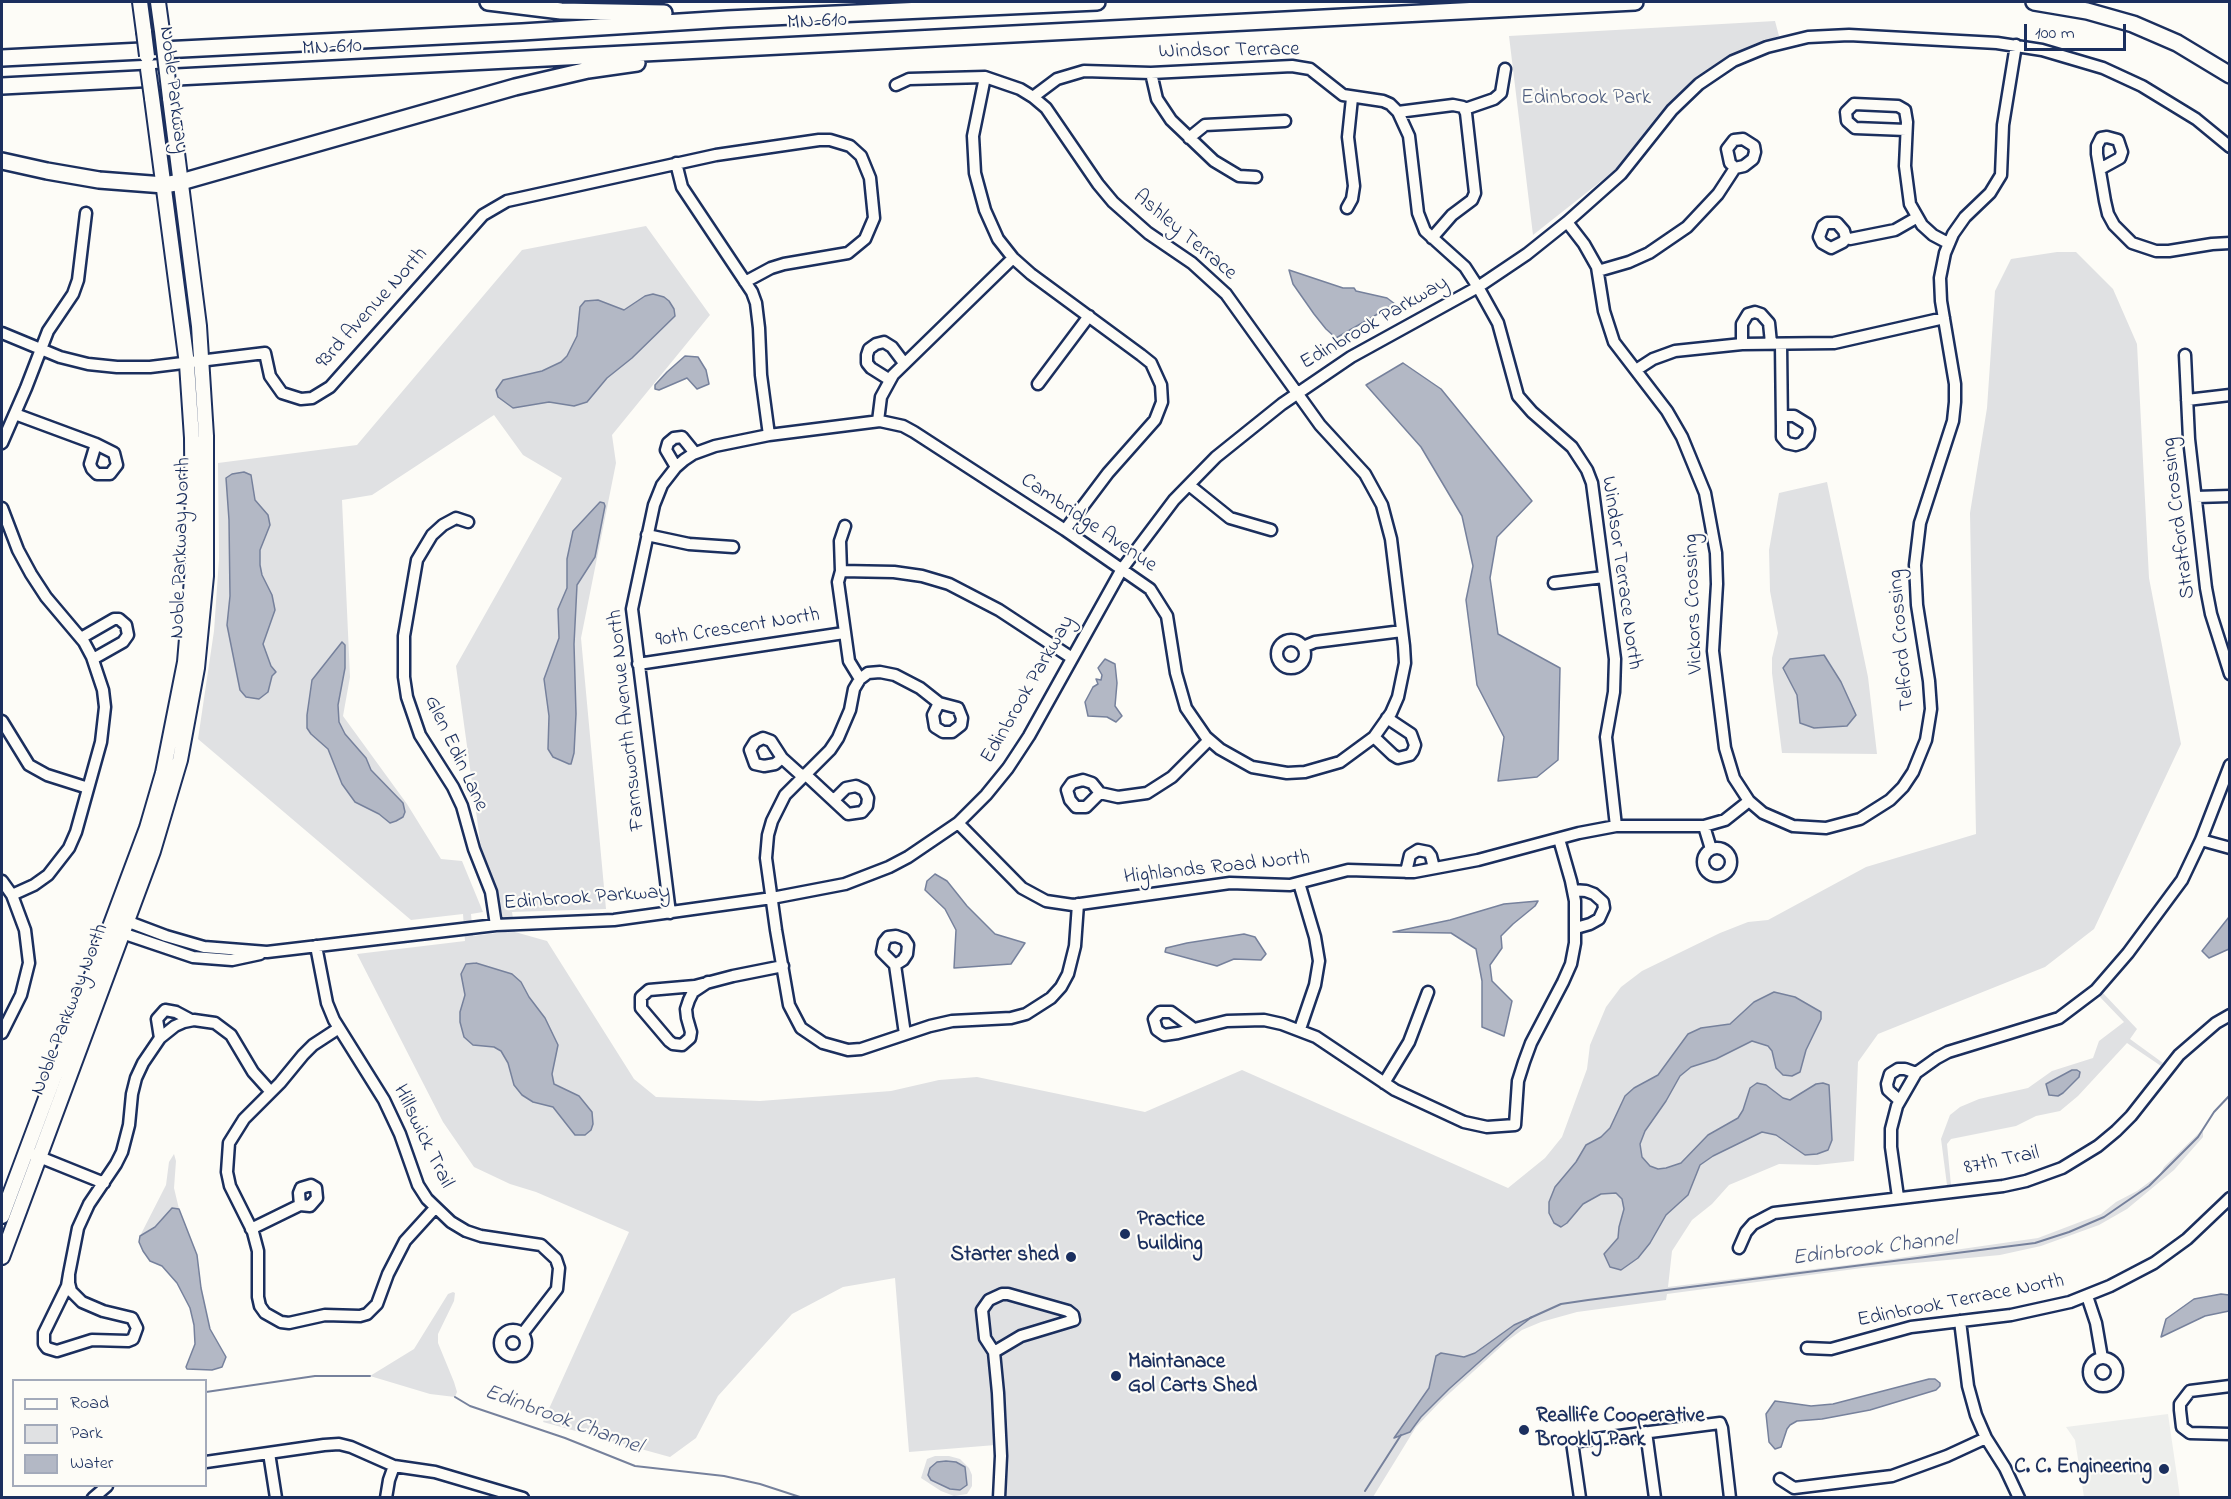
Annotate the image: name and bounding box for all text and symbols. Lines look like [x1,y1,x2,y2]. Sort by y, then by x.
street label: MN-610 [786,9,848,37]
scale bar [2027,12,2129,50]
text: 100 m [2035,21,2075,47]
street label: Noble Parkway [152,25,192,155]
street label: MN-610 [301,35,363,63]
street label: Windsor Terrace [1158,38,1300,66]
park label: Edinbrook Park [1521,87,1651,113]
street label: Ashley Terrace [1127,185,1241,287]
street label: 93rd Avenue North [312,243,434,375]
street label: Edinbrook Parkway [1297,271,1453,377]
street label: Stratford Crossing [2158,436,2202,600]
street label: Noble Parkway North [166,457,198,639]
street label: Cambridge Avenue [1015,469,1161,579]
street label: Windsor Terrace North [1594,475,1646,671]
street label: Vickors Crossing [1680,533,1710,675]
street label: Telford Crossing [1884,568,1922,712]
street label: 90th Crescent North [654,604,822,654]
street label: Farnsworth Avenue North [604,608,652,832]
street label: Edinbrook Parkway [976,612,1082,768]
street label: Glen Edin Lane [417,692,493,816]
street label: Highlands Road North [1123,847,1311,891]
street label: Edinbrook Parkway [503,881,671,917]
street label: Noble Parkway North [27,921,115,1099]
street label: Hillswick Trail [386,1081,458,1193]
street label: 87th Trail [1962,1142,2042,1182]
place label: Practice building [1137,1209,1205,1259]
marker: Practice building [1118,1227,1132,1241]
water label: Edinbrook Channel [1791,1227,1959,1273]
place label: Starter shed [951,1244,1059,1270]
marker: Starter shed [1064,1250,1078,1264]
street label: Edinbrook Terrace North [1855,1270,2067,1334]
place label: Maintanace Gol Carts Shed [1128,1351,1257,1401]
marker: Maintanace Gol Carts Shed [1109,1369,1123,1383]
legend [12,1379,207,1487]
water label: Edinbrook Channel [481,1380,645,1462]
text: Road [70,1391,109,1417]
place label: Reallife Cooperative Brookly Park [1536,1405,1705,1455]
text: Park [70,1421,103,1447]
marker: Reallife Cooperative Brookly Park [1517,1423,1531,1437]
text: Water [70,1451,113,1477]
place label: C. C. Engineering [2014,1456,2152,1482]
marker: C. C. Engineering [2157,1462,2171,1476]

